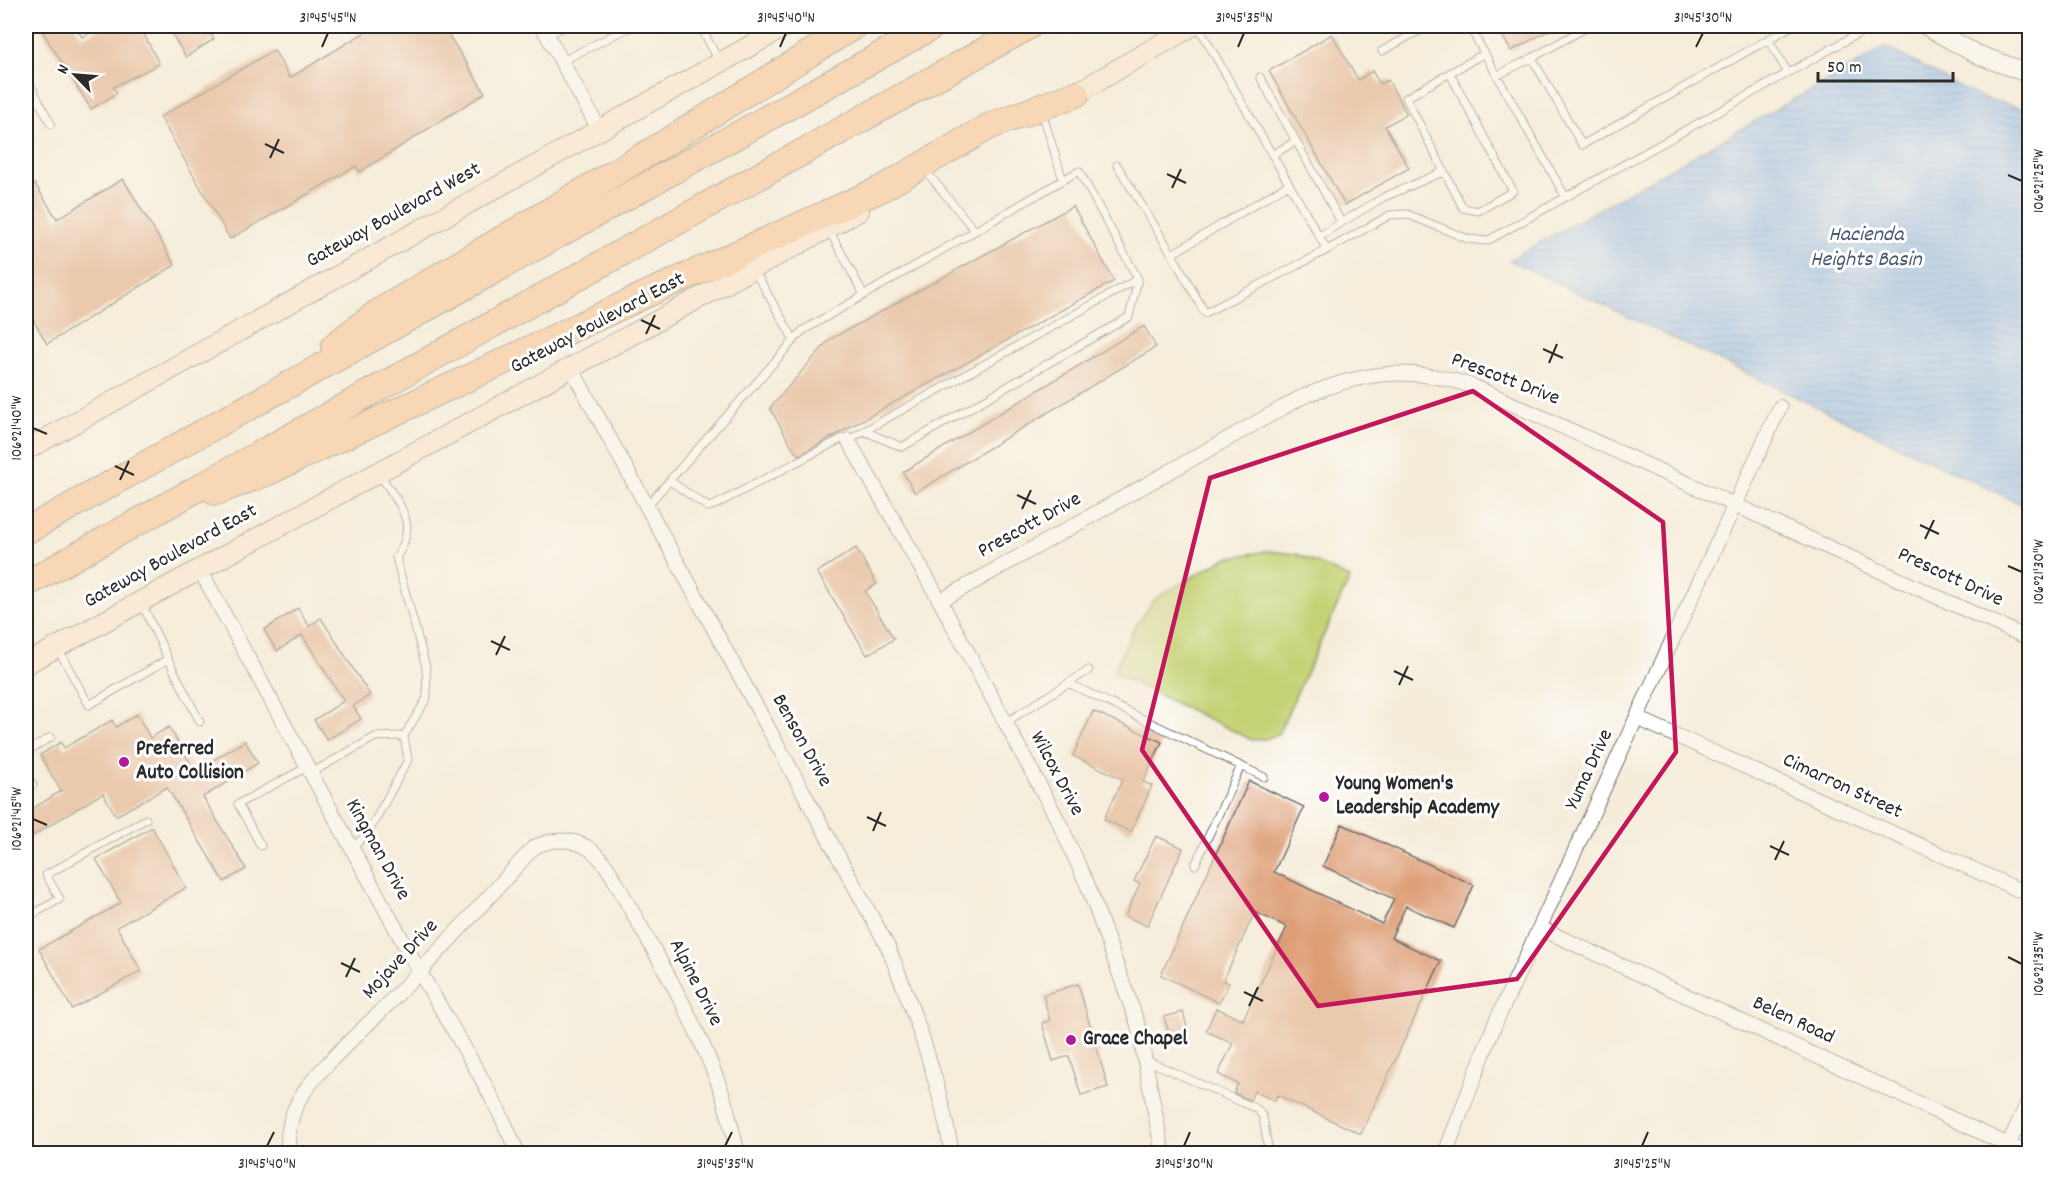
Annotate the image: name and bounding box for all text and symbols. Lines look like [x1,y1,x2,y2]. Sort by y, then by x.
text: 31°45'45"N [300,8,356,30]
text: 31°45'40"N [757,8,815,30]
text: 31°45'35"N [1215,8,1273,30]
text: 31°45'30"N [1674,8,1732,30]
north arrow [45,45,105,105]
scale bar [1818,45,1953,83]
text: 50 m [1827,56,1862,81]
text: N [52,61,76,78]
text: 106°21'25"W [2029,149,2051,213]
street label: Gateway Boulevard West [301,155,487,277]
water label: Hacienda Heights Basin [1810,220,1922,276]
street label: Gateway Boulevard East [505,265,691,383]
street label: Prescott Drive [1446,346,1564,414]
text: 106°21'40"W [7,395,29,460]
street label: Prescott Drive [973,485,1087,567]
street label: Gateway Boulevard East [79,497,263,617]
text: 106°21'30"W [2029,539,2051,605]
street label: Prescott Drive [1892,540,2008,616]
street label: Benson Drive [763,689,839,793]
street label: Yuma Drive [1558,725,1622,815]
street label: Wilcox Drive [1021,726,1091,822]
place label: Preferred Auto Collision [136,735,244,789]
street label: Cimarron Street [1777,746,1907,828]
marker: Preferred Auto Collision [117,755,131,769]
place label: Young Women's Leadership Academy [1335,770,1501,824]
text: 106°21'45"W [7,787,29,851]
marker: Young Women's Leadership Academy [1317,790,1331,804]
street label: Kingman Drive [337,794,417,906]
street label: Mojave Drive [356,913,446,1007]
text: 106°21'35"W [2029,932,2051,996]
street label: Alpine Drive [660,934,730,1032]
street label: Belen Road [1747,989,1839,1053]
place label: Grace Chapel [1083,1025,1188,1055]
marker: Grace Chapel [1064,1033,1078,1047]
text: 31°45'40"N [238,1154,296,1176]
text: 31°45'35"N [696,1154,754,1176]
text: 31°45'30"N [1155,1154,1213,1176]
text: 31°45'25"N [1613,1154,1671,1176]

